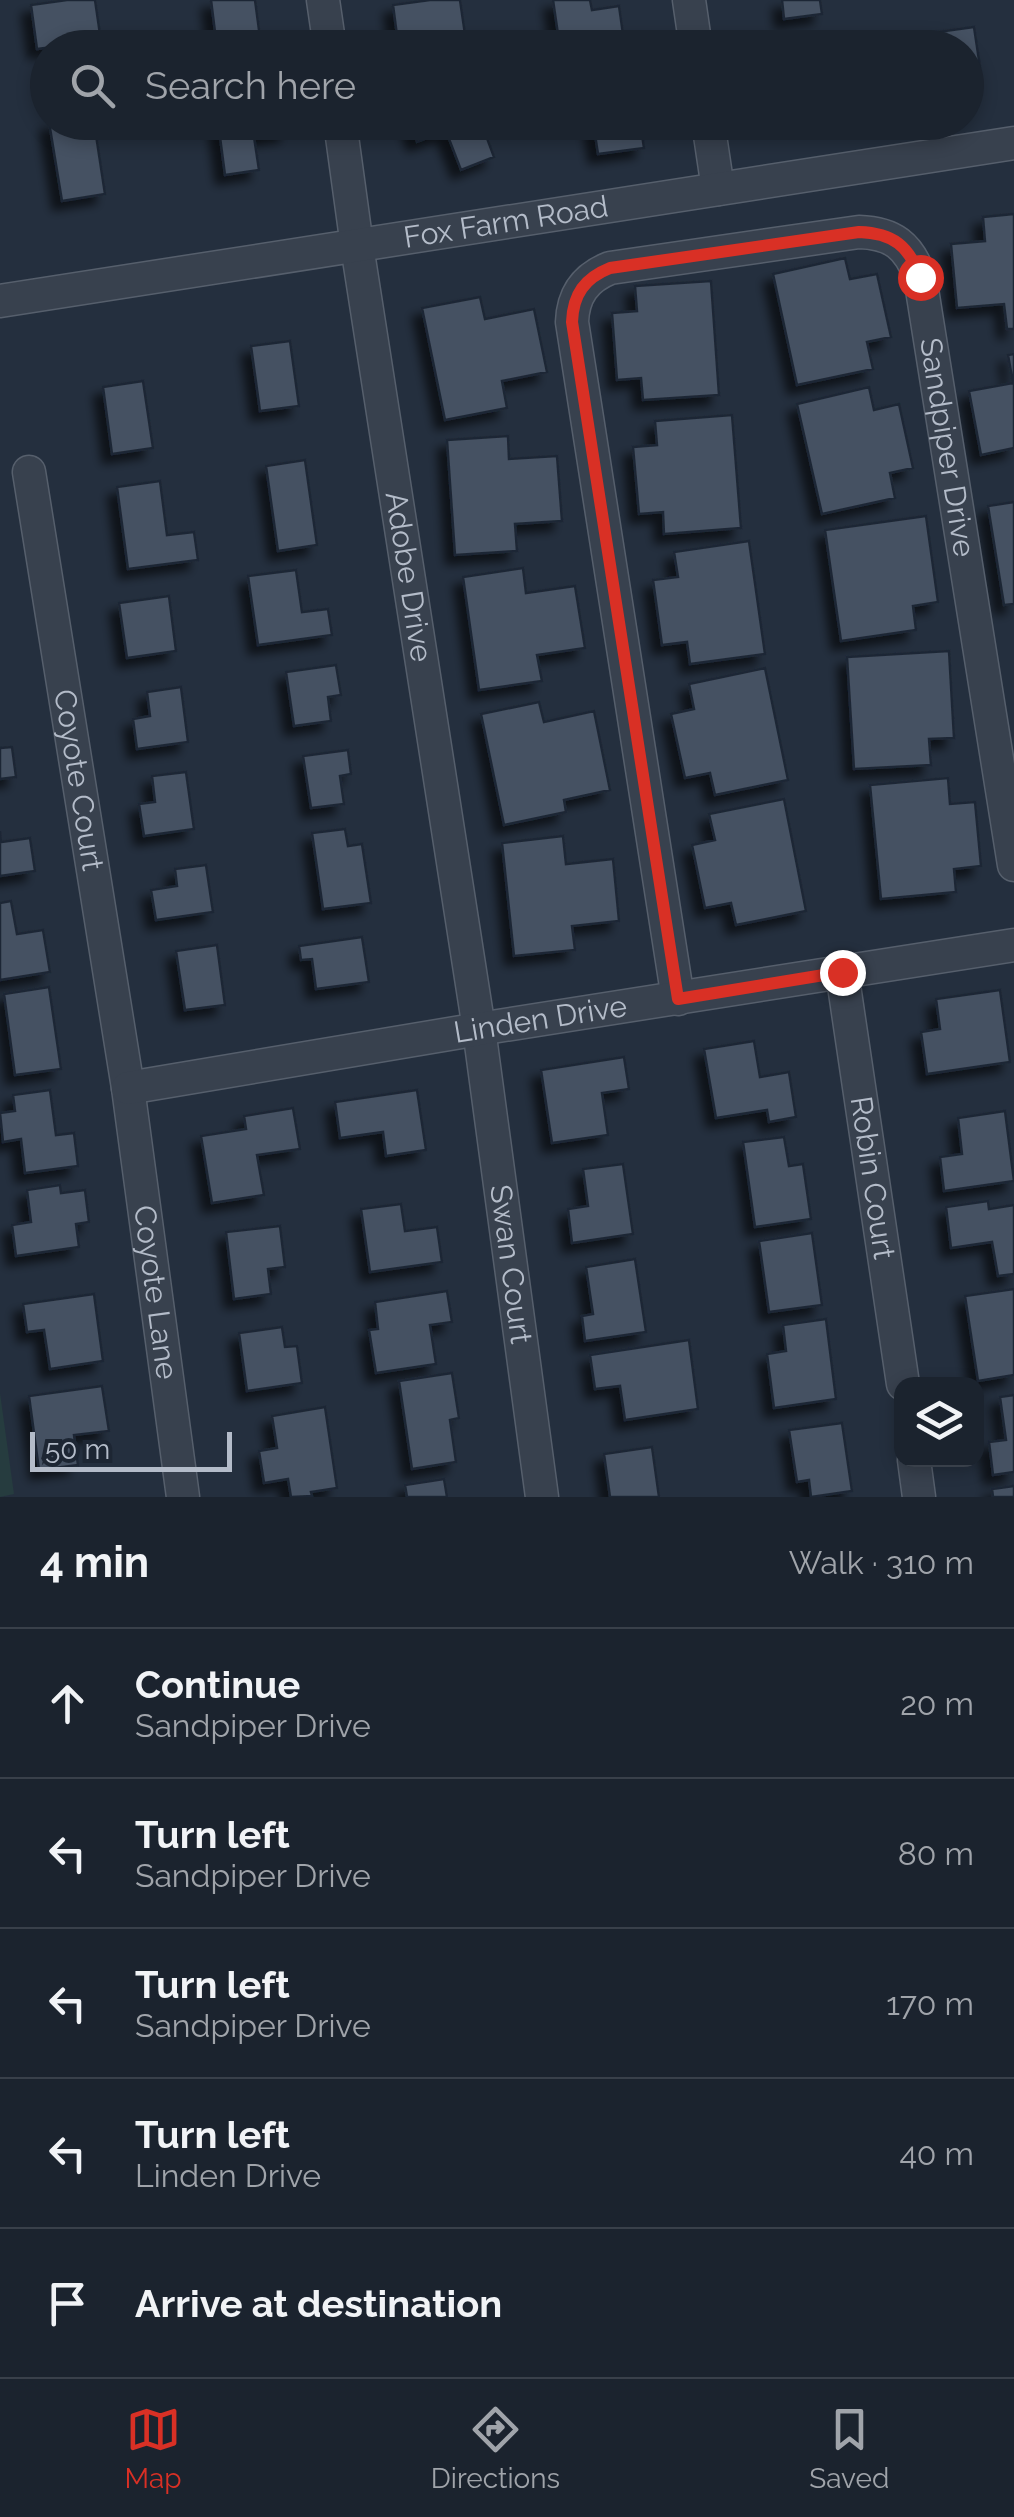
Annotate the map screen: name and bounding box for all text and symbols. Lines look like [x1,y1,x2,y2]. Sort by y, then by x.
search box [30,30,984,140]
icon: search [65,58,120,113]
text: Search here [145,63,356,108]
street label: Fox Farm Road [401,188,611,255]
route start [898,255,944,301]
street label: Sandpiper Drive [913,335,982,559]
street label: Adobe Drive [379,489,440,664]
street label: Coyote Court [47,687,111,873]
route end [820,950,866,996]
street label: Linden Drive [451,988,629,1050]
street label: Robin Court [844,1094,902,1261]
street label: Swan Court [483,1183,539,1346]
street label: Coyote Lane [127,1203,185,1381]
map controls [894,1377,984,1467]
button: layers [894,1377,984,1467]
scale bar [30,1427,232,1472]
text: 50 m [45,1433,110,1466]
text: 4 min [40,1538,149,1587]
text: Walk · 310 m [789,1544,974,1581]
text: Continue [135,1662,300,1707]
icon: ahead [40,1676,95,1731]
text: 20 m [900,1685,974,1722]
text: Sandpiper Drive [135,1707,371,1744]
text: Turn left [135,1812,290,1857]
icon: left [40,1826,95,1881]
text: 80 m [898,1835,974,1872]
text: Sandpiper Drive [135,1857,371,1894]
text: Turn left [135,1962,290,2007]
icon: left [40,1976,95,2031]
text: 170 m [886,1985,974,2022]
text: Sandpiper Drive [135,2007,371,2044]
text: Turn left [135,2112,290,2157]
icon: left [40,2126,95,2181]
text: 40 m [899,2135,974,2172]
text: Linden Drive [135,2157,321,2194]
icon: arrive [40,2276,95,2331]
text: Arrive at destination [135,2281,502,2326]
tab: Map [125,2402,182,2495]
tab: Directions [431,2402,560,2495]
tab: Saved [809,2402,889,2495]

